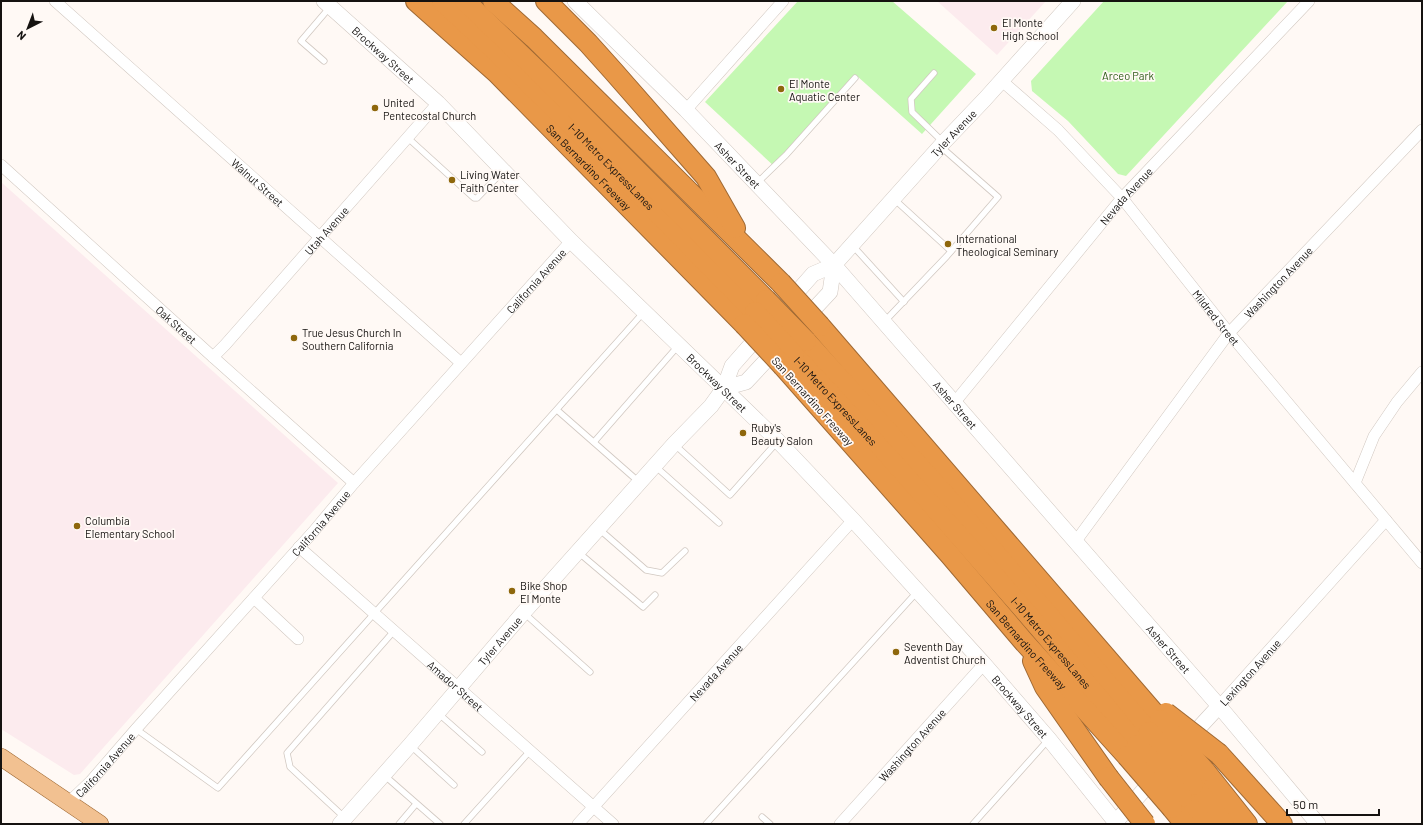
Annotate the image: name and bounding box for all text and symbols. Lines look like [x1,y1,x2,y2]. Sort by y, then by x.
north arrow [8,8,48,48]
place label: El Monte High School [1002,16,1059,42]
street label: Brockway Street [350,23,417,85]
marker: El Monte High School [989,23,999,33]
text: N [14,29,28,43]
park label: Arceo Park [1102,69,1154,82]
place label: El Monte Aquatic Center [789,77,860,103]
marker: El Monte Aquatic Center [776,84,786,94]
place label: United Pentecostal Church [383,96,476,122]
marker: United Pentecostal Church [370,103,380,113]
street label: Tyler Avenue [928,106,979,159]
street label: I-10 Metro ExpressLanes [567,120,657,212]
street label: San Bernardino Freeway [544,121,634,213]
street label: Asher Street [713,138,764,191]
street label: Walnut Street [229,155,287,209]
street label: Nevada Avenue [1097,164,1155,227]
place label: Living Water Faith Center [460,168,520,194]
marker: Living Water Faith Center [447,175,457,185]
street label: Utah Avenue [301,203,351,257]
place label: International Theological Seminary [956,232,1058,258]
marker: International Theological Seminary [943,239,953,249]
street label: Washington Avenue [1241,243,1315,320]
street label: California Avenue [503,245,568,316]
street label: Mildred Street [1191,287,1243,348]
street label: Oak Street [154,302,200,346]
place label: True Jesus Church In Southern California [302,326,402,352]
marker: True Jesus Church In Southern California [289,333,299,343]
street label: Brockway Street [684,350,750,414]
street label: I-10 Metro ExpressLanes [792,353,880,448]
street label: San Bernardino Freeway [770,354,856,448]
street label: Asher Street [931,378,980,431]
place label: Ruby's Beauty Salon [751,421,813,447]
marker: Ruby's Beauty Salon [738,428,748,438]
street label: California Avenue [289,487,352,558]
place label: Columbia Elementary School [85,514,175,540]
marker: Columbia Elementary School [72,521,82,531]
place label: Bike Shop El Monte [520,579,567,605]
marker: Bike Shop El Monte [507,586,517,596]
street label: I-10 Metro ExpressLanes [1009,594,1094,691]
street label: San Bernardino Freeway [984,596,1070,692]
street label: Tyler Avenue [475,613,524,668]
street label: Asher Street [1144,622,1193,675]
street label: Lexington Avenue [1217,636,1283,708]
place label: Seventh Day Adventist Church [904,640,986,666]
street label: Nevada Avenue [686,641,745,703]
marker: Seventh Day Adventist Church [891,647,901,657]
street label: Amador Street [425,657,486,713]
street label: Brockway Street [990,672,1051,740]
street label: Washington Avenue [875,705,948,784]
street label: California Avenue [72,729,137,799]
scale bar [1287,791,1379,817]
text: 50 m [1293,797,1318,811]

